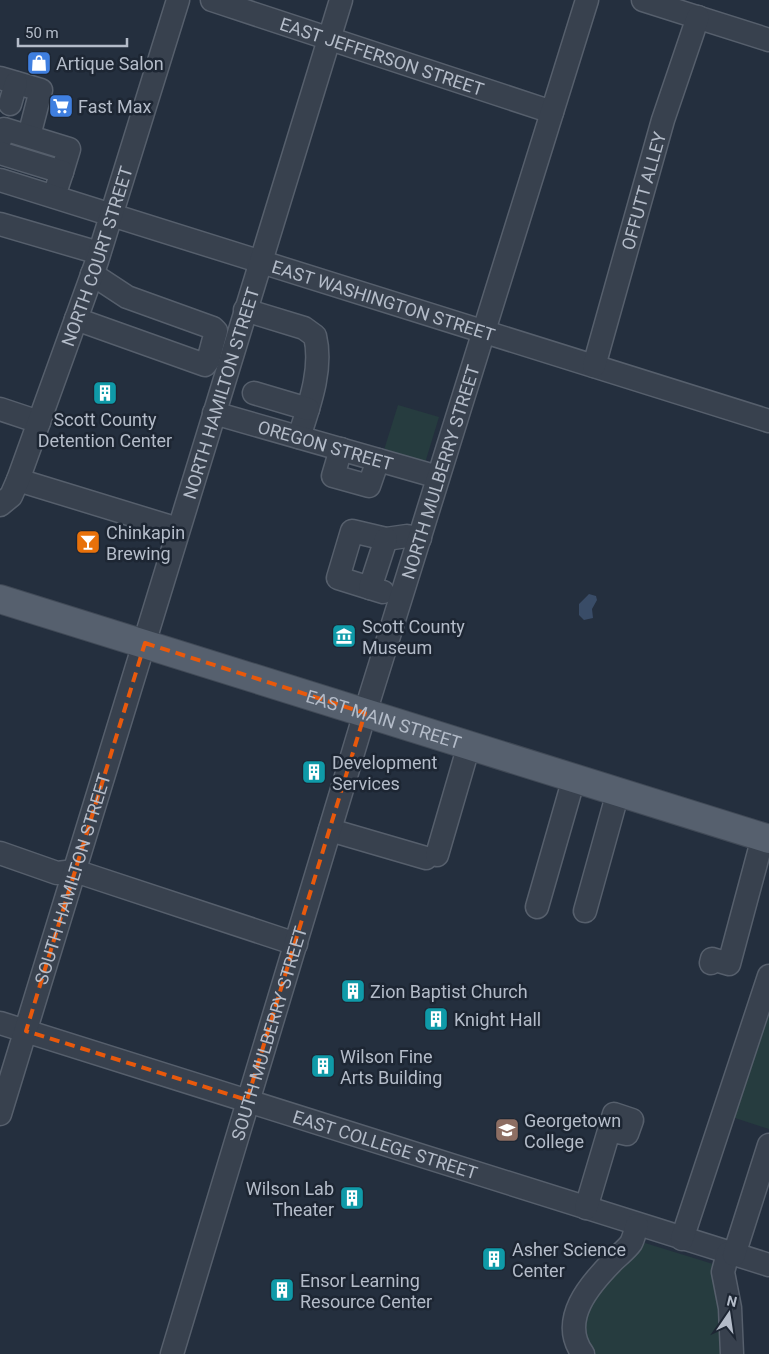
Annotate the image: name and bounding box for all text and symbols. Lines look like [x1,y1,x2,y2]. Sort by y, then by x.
street label: EAST JEFFERSON STREET [277,13,487,99]
scale bar [18,15,126,47]
text: 50 m [25,24,59,42]
shop icon: Artique Salon [26,50,52,76]
place label: Artique Salon [56,53,164,74]
supermarket icon: Fast Max [48,93,74,119]
place label: Fast Max [78,96,152,117]
street label: OFFUTT ALLEY [617,129,670,252]
street label: NORTH COURT STREET [57,163,136,349]
street label: EAST WASHINGTON STREET [270,255,498,345]
street label: NORTH HAMILTON STREET [178,284,263,502]
street label: NORTH MULBERRY STREET [397,362,483,582]
building icon: Scott County Detention Center [92,380,118,406]
place label: Scott County Detention Center [38,409,172,451]
street label: OREGON STREET [256,416,396,474]
place label: Chinkapin Brewing [106,522,185,564]
bar icon: Chinkapin Brewing [75,529,101,555]
place label: Scott County Museum [362,616,465,658]
museum icon: Scott County Museum [331,623,357,649]
street label: EAST MAIN STREET [304,685,464,753]
place label: Development Services [332,752,437,794]
building icon: Development Services [301,759,327,785]
street label: SOUTH HAMILTON STREET [30,770,114,987]
street label: SOUTH MULBERRY STREET [226,924,311,1143]
building icon: Zion Baptist Church [340,978,366,1004]
place label: Zion Baptist Church [370,981,528,1002]
building icon: Knight Hall [423,1006,449,1032]
place label: Knight Hall [454,1009,541,1030]
place label: Wilson Fine Arts Building [340,1046,442,1088]
building icon: Wilson Fine Arts Building [310,1053,336,1079]
street label: EAST COLLEGE STREET [291,1105,480,1183]
place label: Georgetown College [524,1110,621,1152]
school or university icon: Georgetown College [494,1117,520,1143]
place label: Wilson Lab Theater [246,1178,334,1220]
building icon: Wilson Lab Theater [339,1185,365,1211]
place label: Asher Science Center [512,1239,626,1281]
building icon: Asher Science Center [481,1246,507,1272]
place label: Ensor Learning Resource Center [300,1270,432,1312]
building icon: Ensor Learning Resource Center [269,1277,295,1303]
north arrow [704,1289,754,1339]
text: N [725,1292,739,1310]

